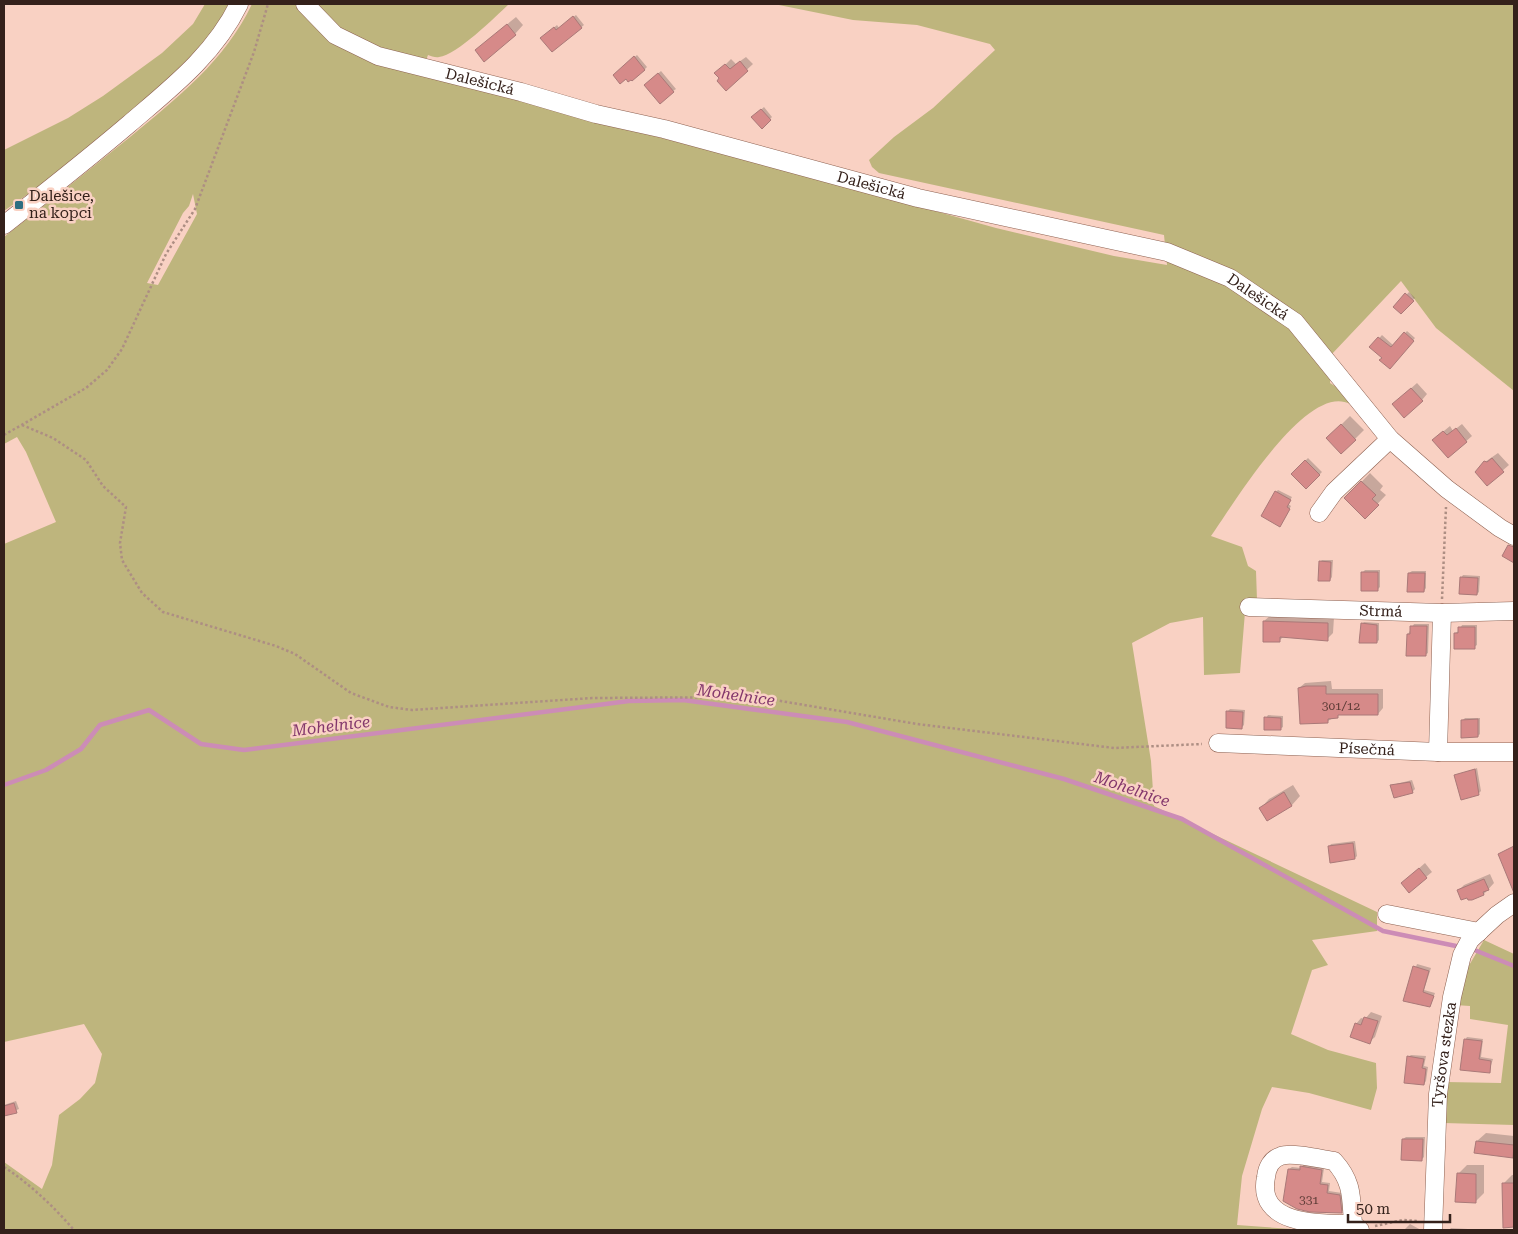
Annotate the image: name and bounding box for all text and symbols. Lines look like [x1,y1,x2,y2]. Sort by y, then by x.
street label: Dalešická [444,64,516,99]
street label: Dalešická [835,167,907,203]
place label: Dalešice, na kopci [29,187,94,222]
marker: Dalešice, na kopci [13,199,25,211]
street label: Dalešická [1224,270,1292,324]
street label: Strmá [1359,601,1403,621]
water label: Mohelnice [695,680,776,710]
house number: 301/12 [1322,699,1361,713]
water label: Mohelnice [290,712,371,740]
street label: Písečná [1338,739,1395,759]
water label: Mohelnice [1091,767,1172,811]
street label: Tyršova stezka [1429,1001,1460,1108]
scale bar [1348,1192,1450,1224]
house number: 331 [1299,1193,1319,1207]
text: 50 m [1356,1200,1391,1218]

